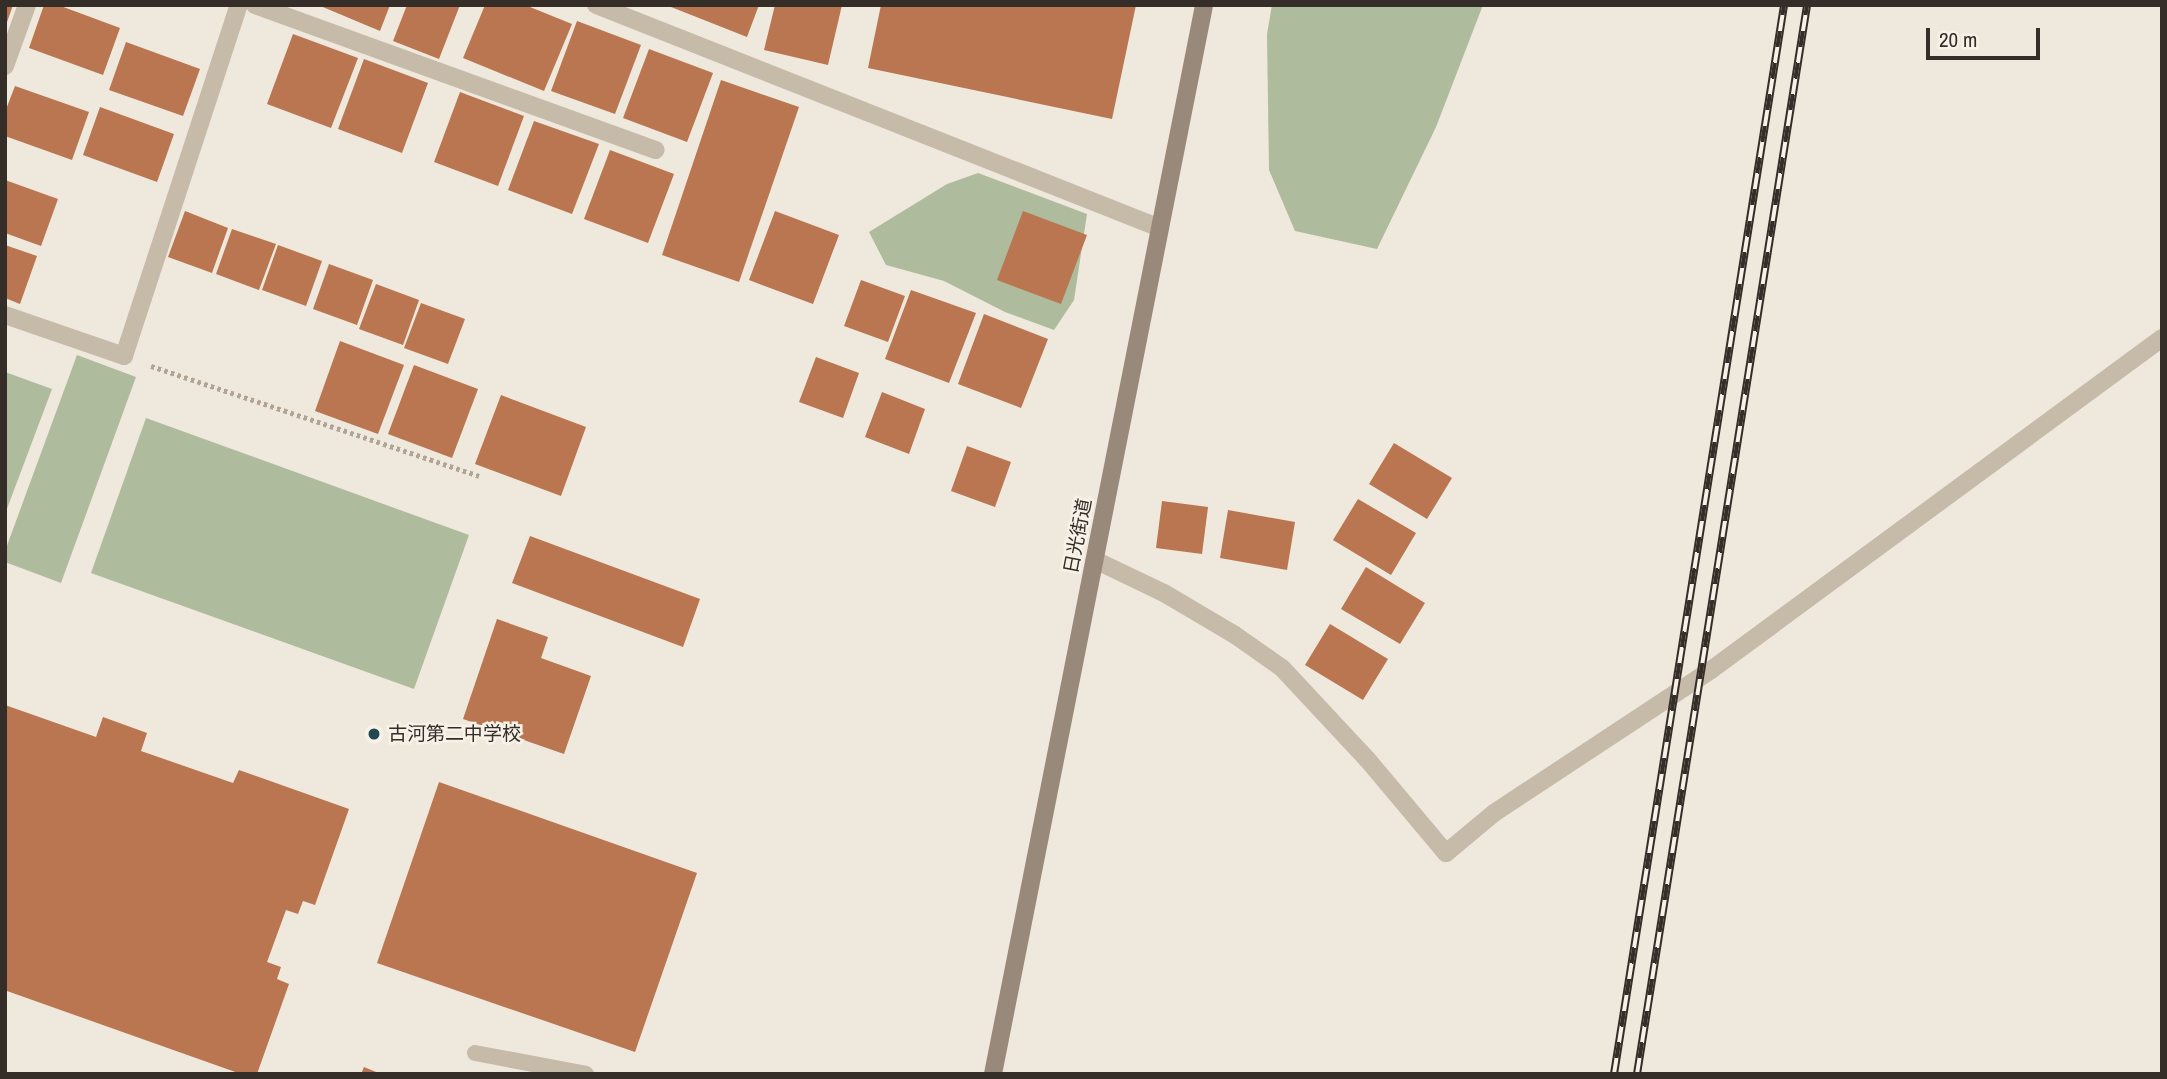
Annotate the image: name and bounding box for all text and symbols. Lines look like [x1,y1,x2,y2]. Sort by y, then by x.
scale bar [1929,14,2043,58]
text: 20 m [1939,25,1977,54]
street label: 日光街道 [1060,497,1096,575]
place label: 古河第二中学校 [388,723,521,745]
marker: 古河第二中学校 [366,726,382,742]

